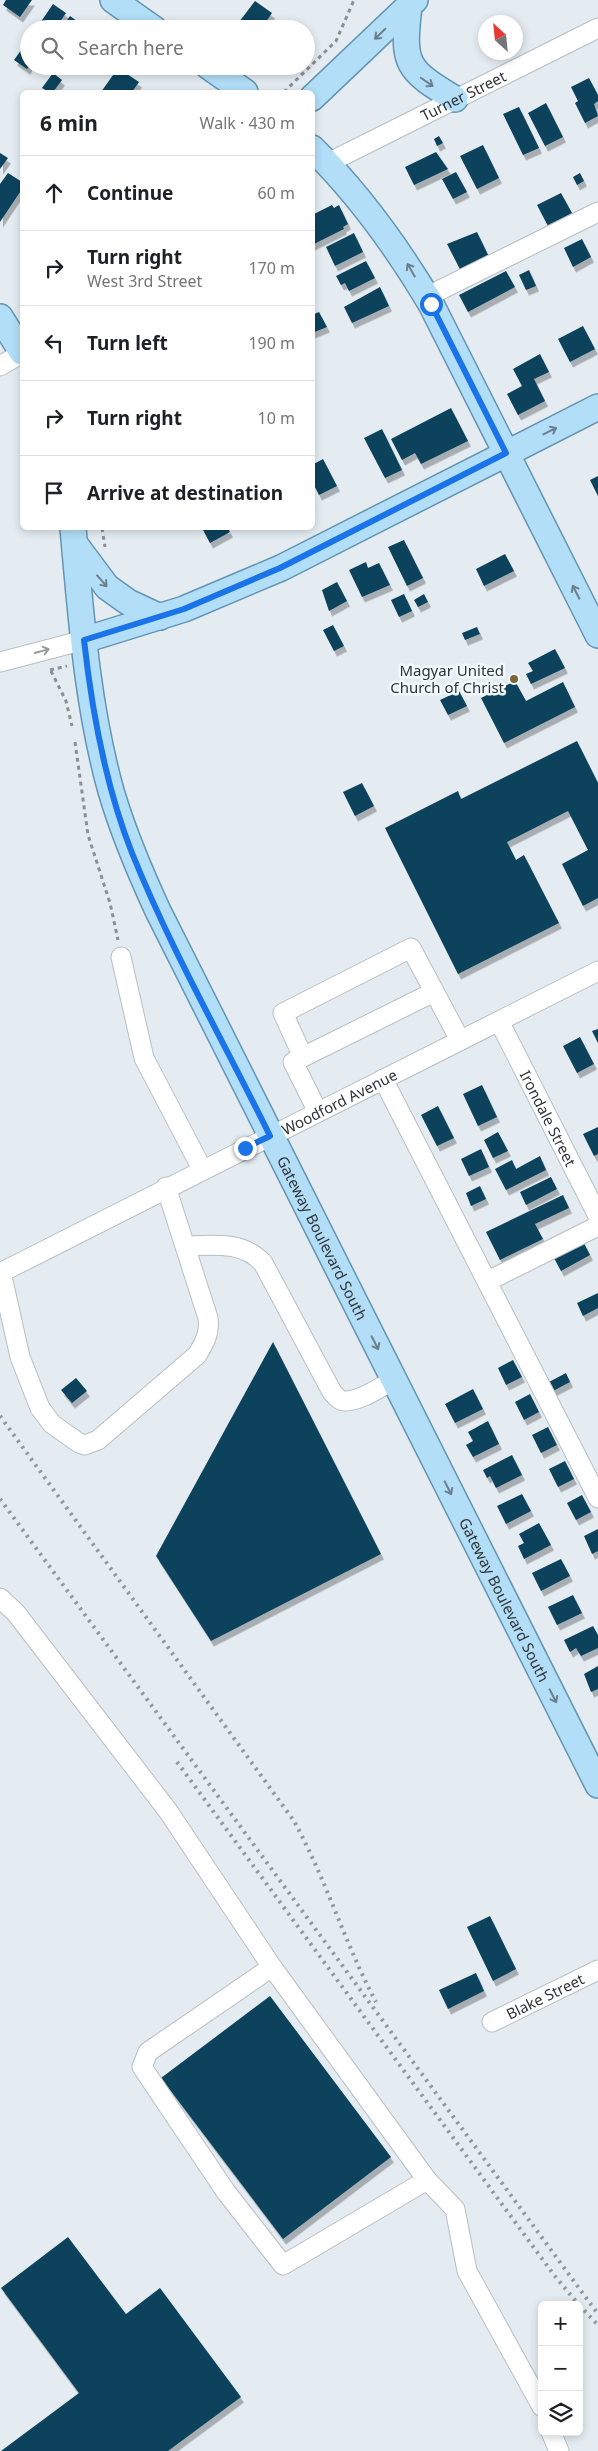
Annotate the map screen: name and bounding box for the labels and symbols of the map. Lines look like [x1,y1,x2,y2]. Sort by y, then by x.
north arrow [478,15,523,60]
one-way arrow [373,28,386,40]
street label: Turner Street [417,66,510,125]
one-way arrow [420,77,434,87]
one-way arrow [406,263,416,278]
route start [420,293,443,316]
one-way arrow [542,426,557,436]
one-way arrow [97,575,108,588]
one-way arrow [571,584,581,599]
one-way arrow [33,646,49,656]
place label: Magyar United Church of Christ [390,660,505,697]
marker: Magyar United Church of Christ [508,673,520,685]
street label: Woodford Avenue [278,1064,400,1139]
street label: Irondale Street [516,1067,581,1170]
route end [234,1137,257,1160]
street label: Gateway Boulevard South [273,1152,372,1323]
one-way arrow [371,1335,380,1350]
one-way arrow [444,1480,453,1495]
street label: Gateway Boulevard South [455,1514,554,1685]
one-way arrow [548,1688,558,1703]
street label: Blake Street [503,1968,588,2024]

